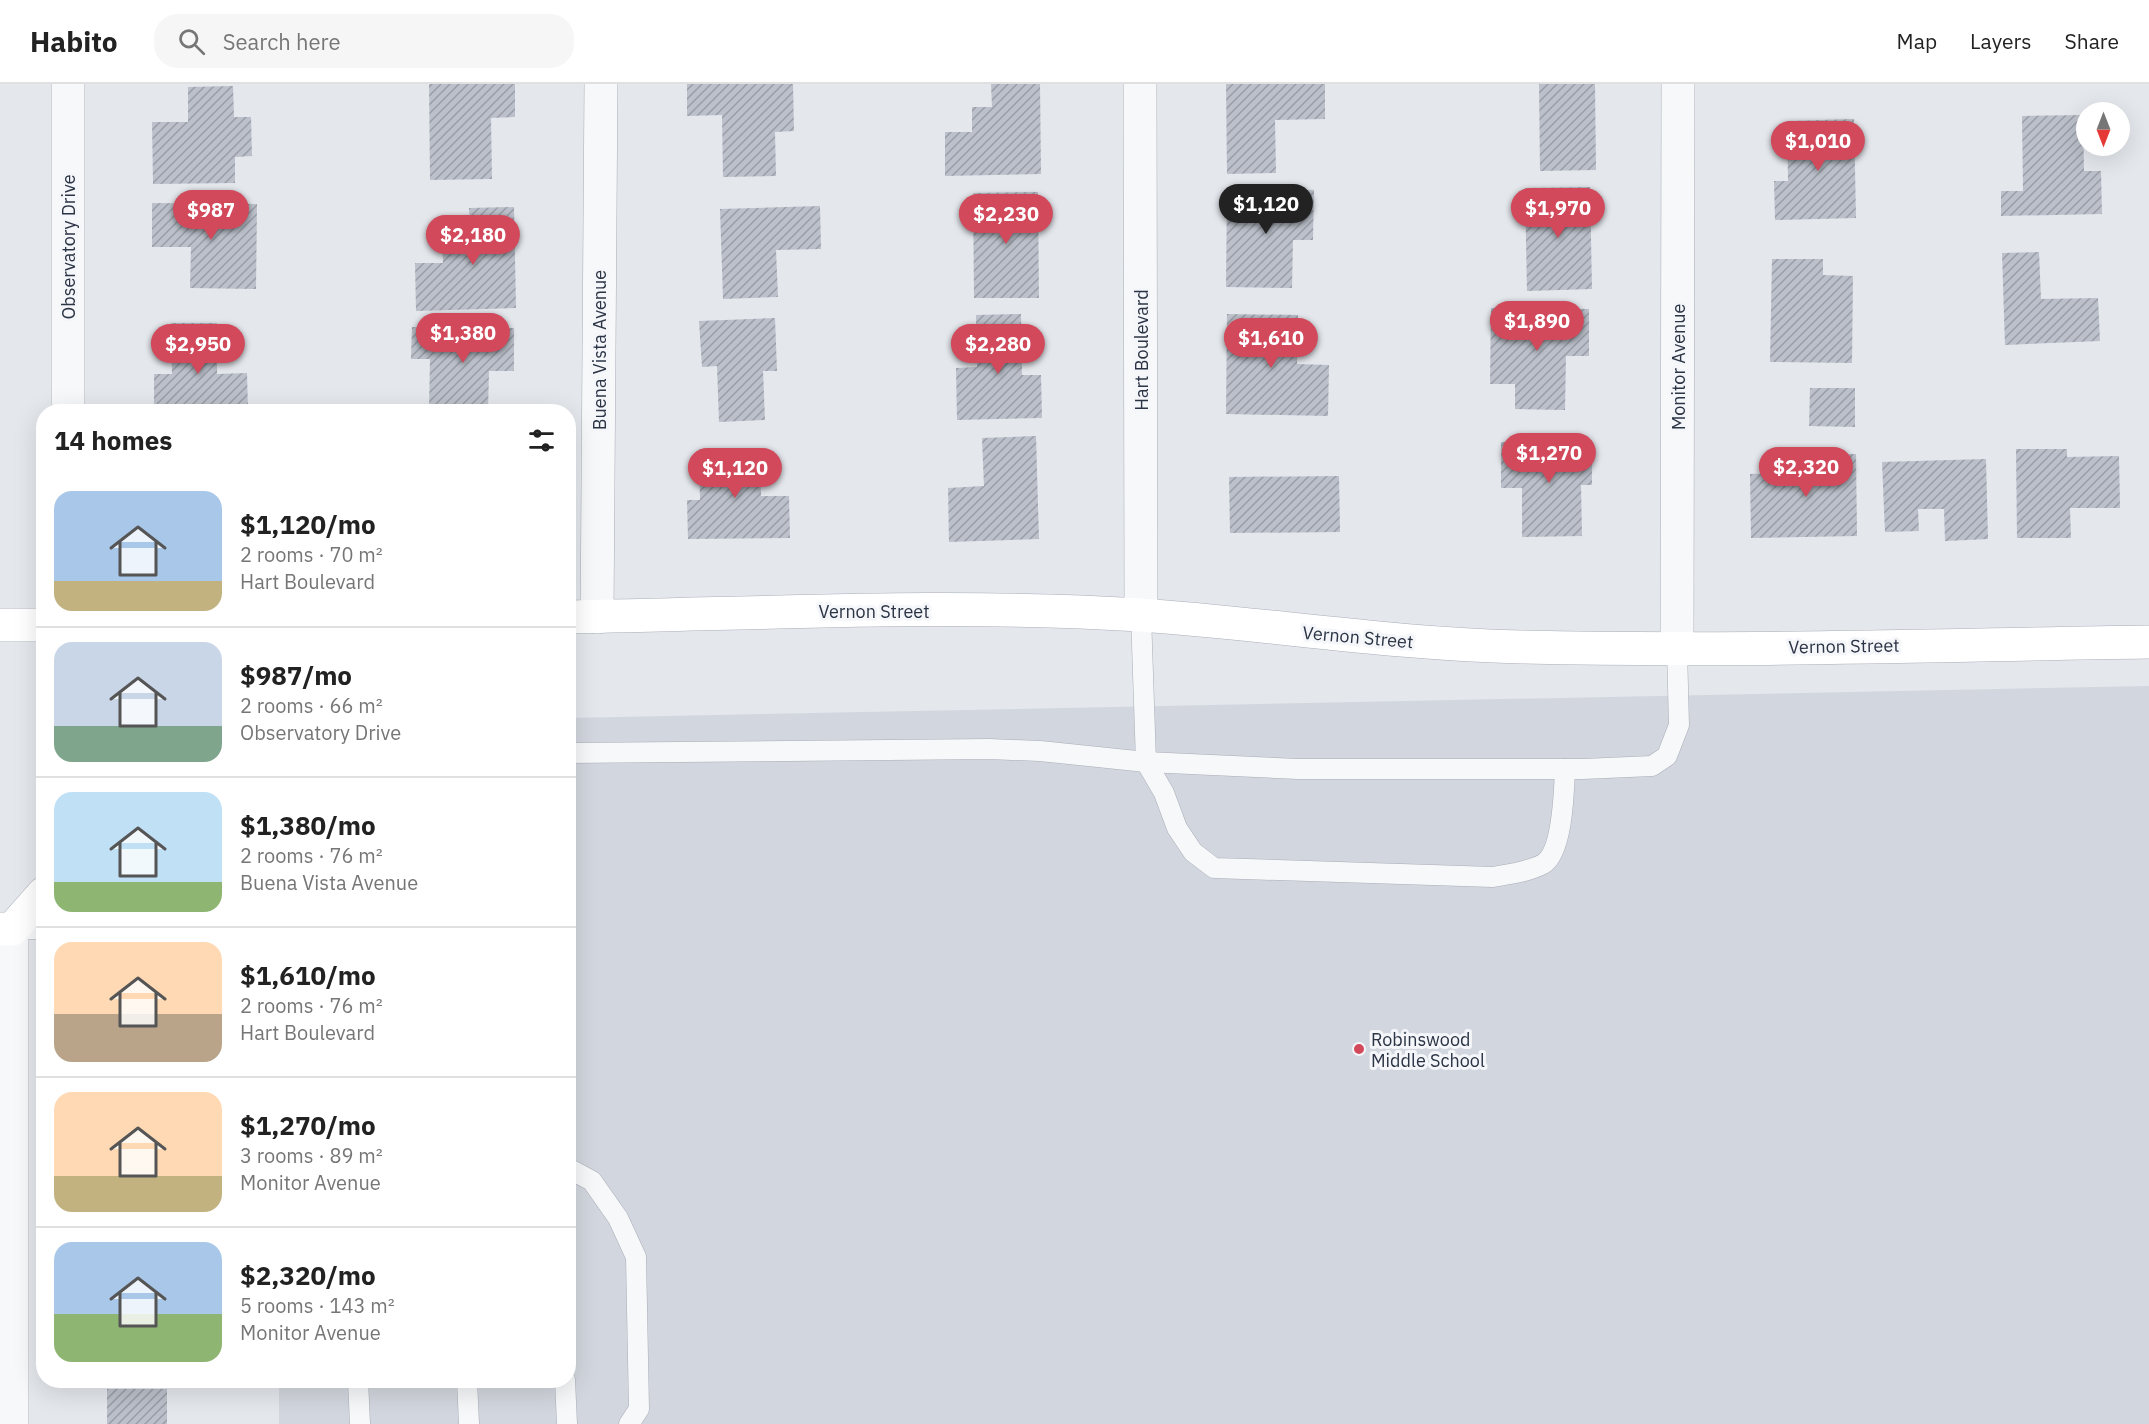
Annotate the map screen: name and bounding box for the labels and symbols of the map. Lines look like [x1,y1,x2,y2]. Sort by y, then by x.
north arrow [2076,102,2130,156]
pin: $1,010 [1769,121,1867,172]
street label: Observatory Drive [57,174,80,320]
pin: $1,120 [1217,184,1315,235]
pin: $1,970 [1509,188,1607,239]
pin: $987 [175,190,247,241]
pin: $2,230 [957,194,1055,245]
pin: $2,180 [424,215,522,266]
street label: Buena Vista Avenue [588,270,611,430]
street label: Hart Boulevard [1130,289,1153,411]
pin: $1,890 [1488,301,1586,352]
street label: Monitor Avenue [1667,304,1690,430]
pin: $1,380 [414,313,512,364]
pin: $1,610 [1222,318,1320,369]
pin: $2,950 [149,324,247,375]
pin: $2,280 [949,324,1047,375]
pin: $1,270 [1500,433,1598,484]
pin: $2,320 [1757,447,1855,498]
pin: $1,120 [686,448,784,499]
street label: Vernon Street [818,600,930,623]
street label: Vernon Street [1302,621,1414,653]
street label: Vernon Street [1788,634,1900,658]
place label: Robinswood Middle School [1371,1028,1485,1072]
marker: Robinswood Middle School [1352,1042,1366,1056]

